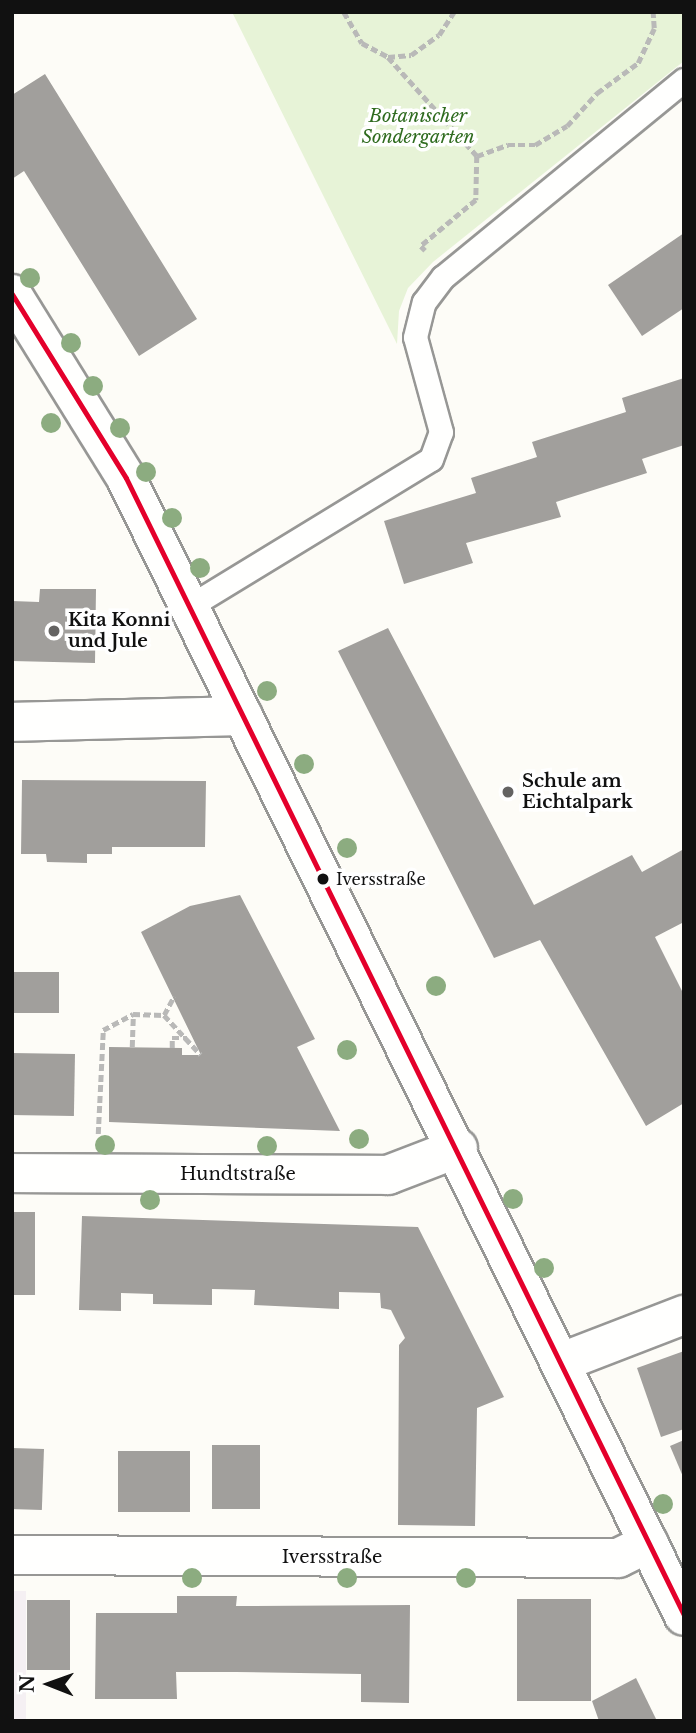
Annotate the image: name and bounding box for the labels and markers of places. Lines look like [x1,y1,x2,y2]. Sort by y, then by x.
place label: Kita Konni und Jule [68,610,170,652]
marker: Kita Konni und Jule [46,623,62,639]
place label: Schule am Eichtalpark [522,771,633,814]
marker: Schule am Eichtalpark [500,784,516,800]
place label: Iversstraße [336,869,426,889]
marker: Iversstraße [316,872,330,886]

